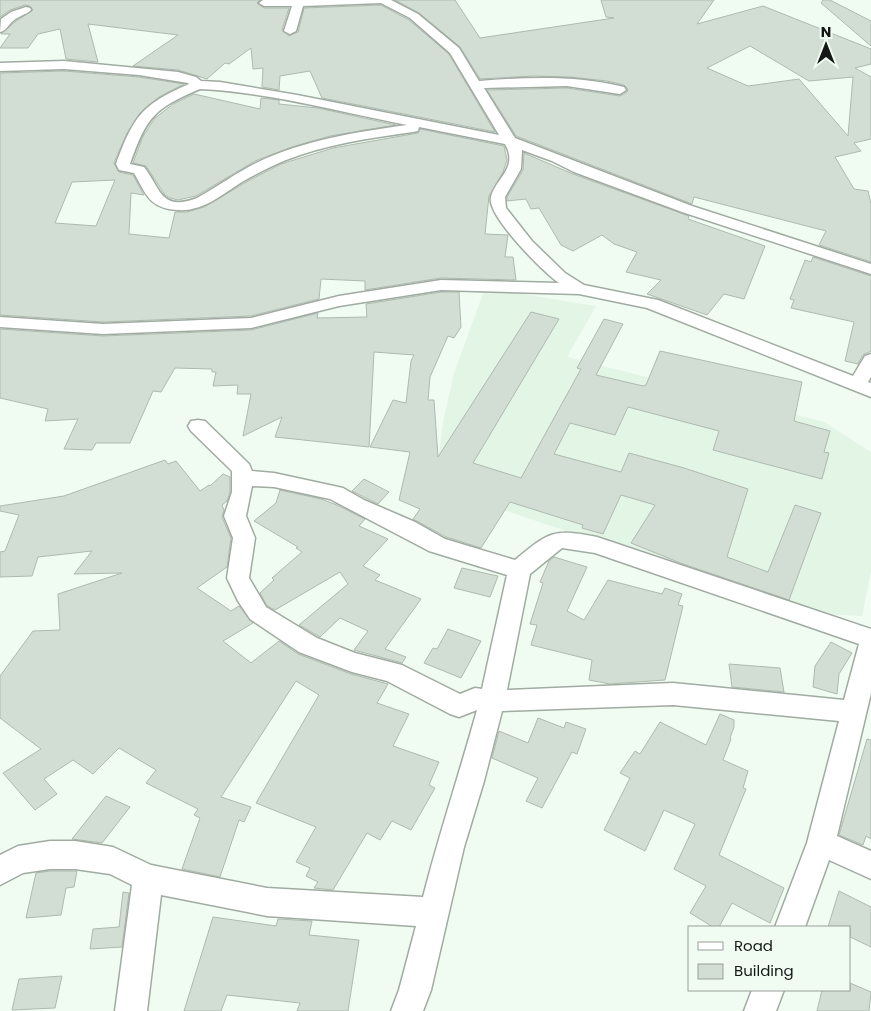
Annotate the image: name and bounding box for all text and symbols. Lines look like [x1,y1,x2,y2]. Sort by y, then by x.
north arrow [801,20,851,70]
text: N [821,22,831,42]
legend [688,926,851,991]
text: Road [734,935,773,956]
text: Building [734,960,794,981]

